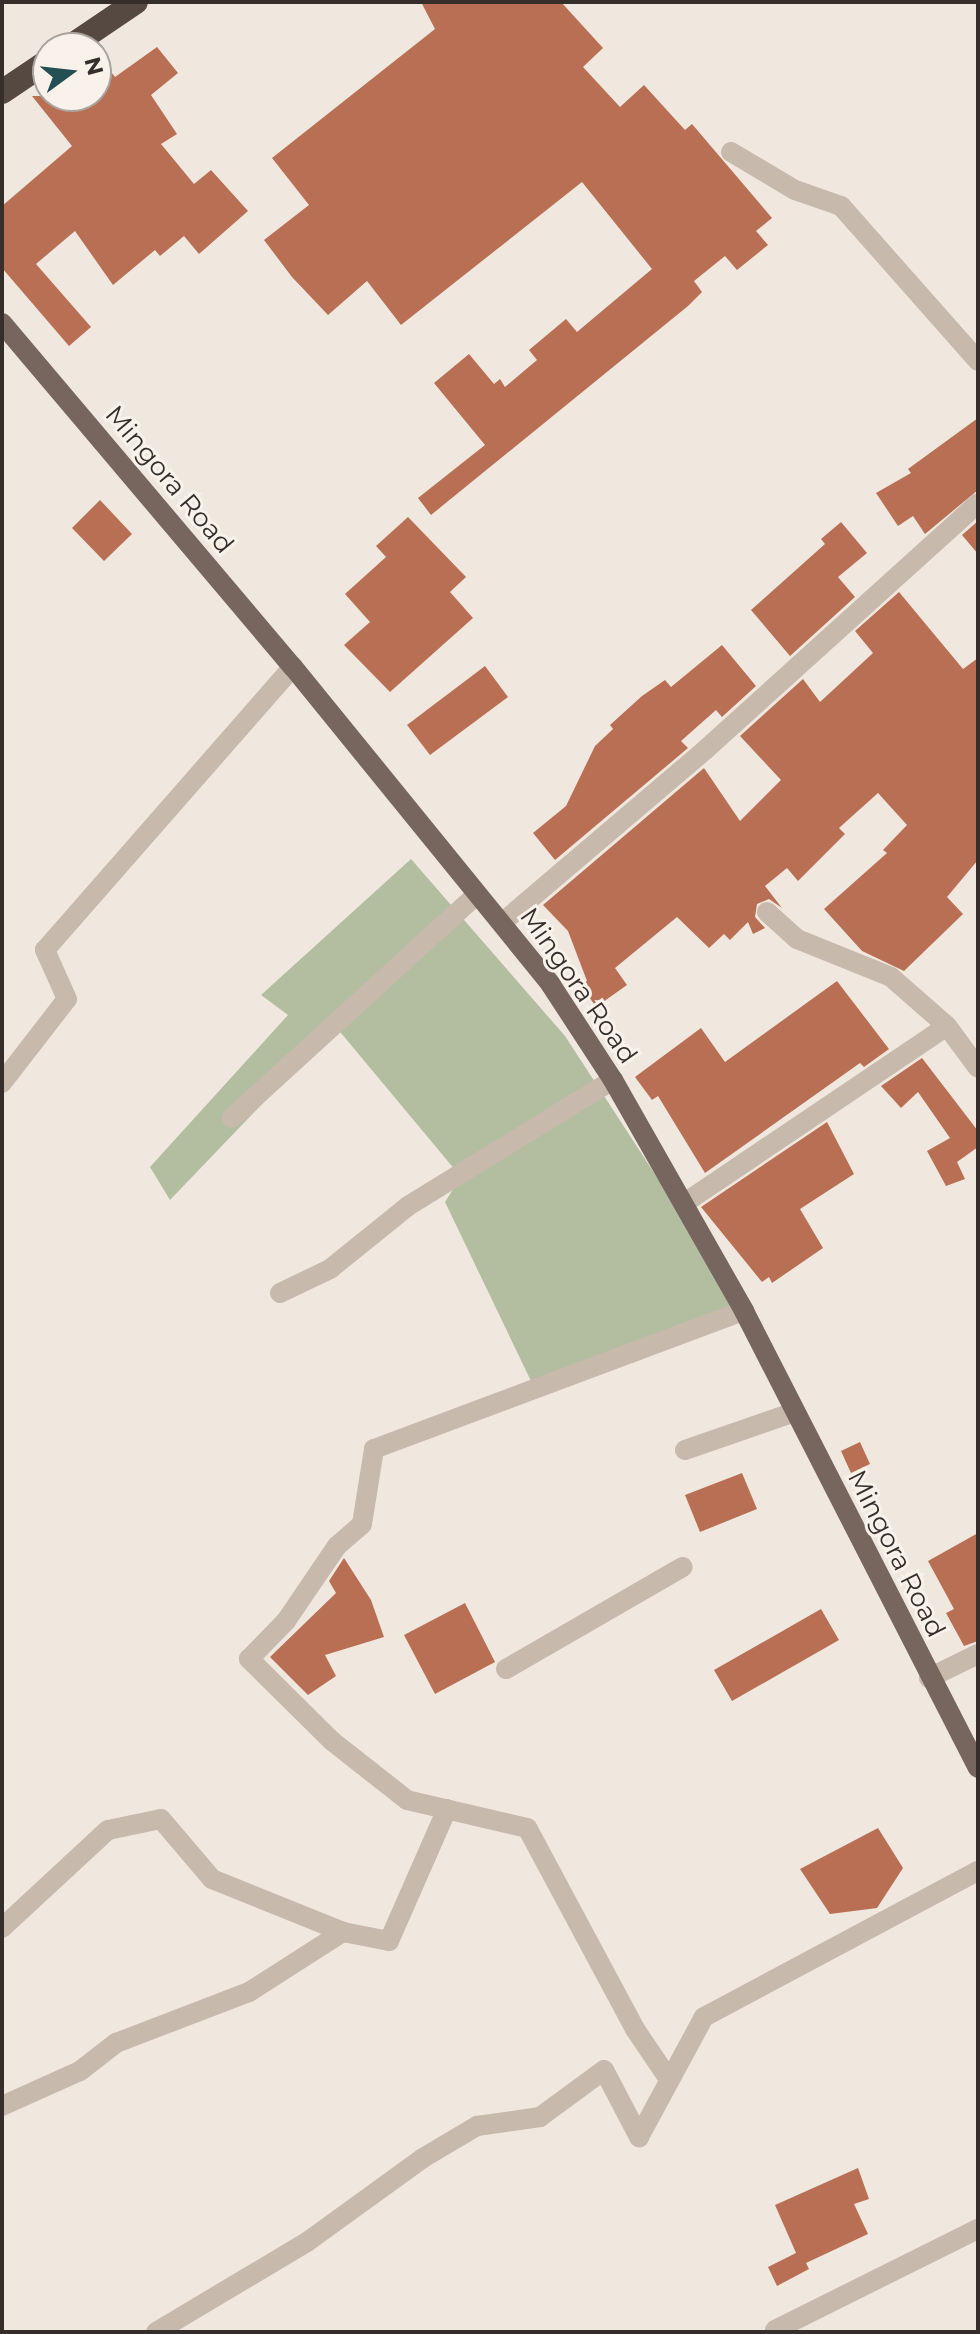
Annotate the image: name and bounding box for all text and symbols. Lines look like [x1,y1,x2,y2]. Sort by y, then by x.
north arrow [32,32,112,112]
text: N [78,54,109,78]
street label: Mingora Road [98,400,240,560]
street label: Mingora Road [513,902,643,1070]
street label: Mingora Road [841,1465,951,1643]

